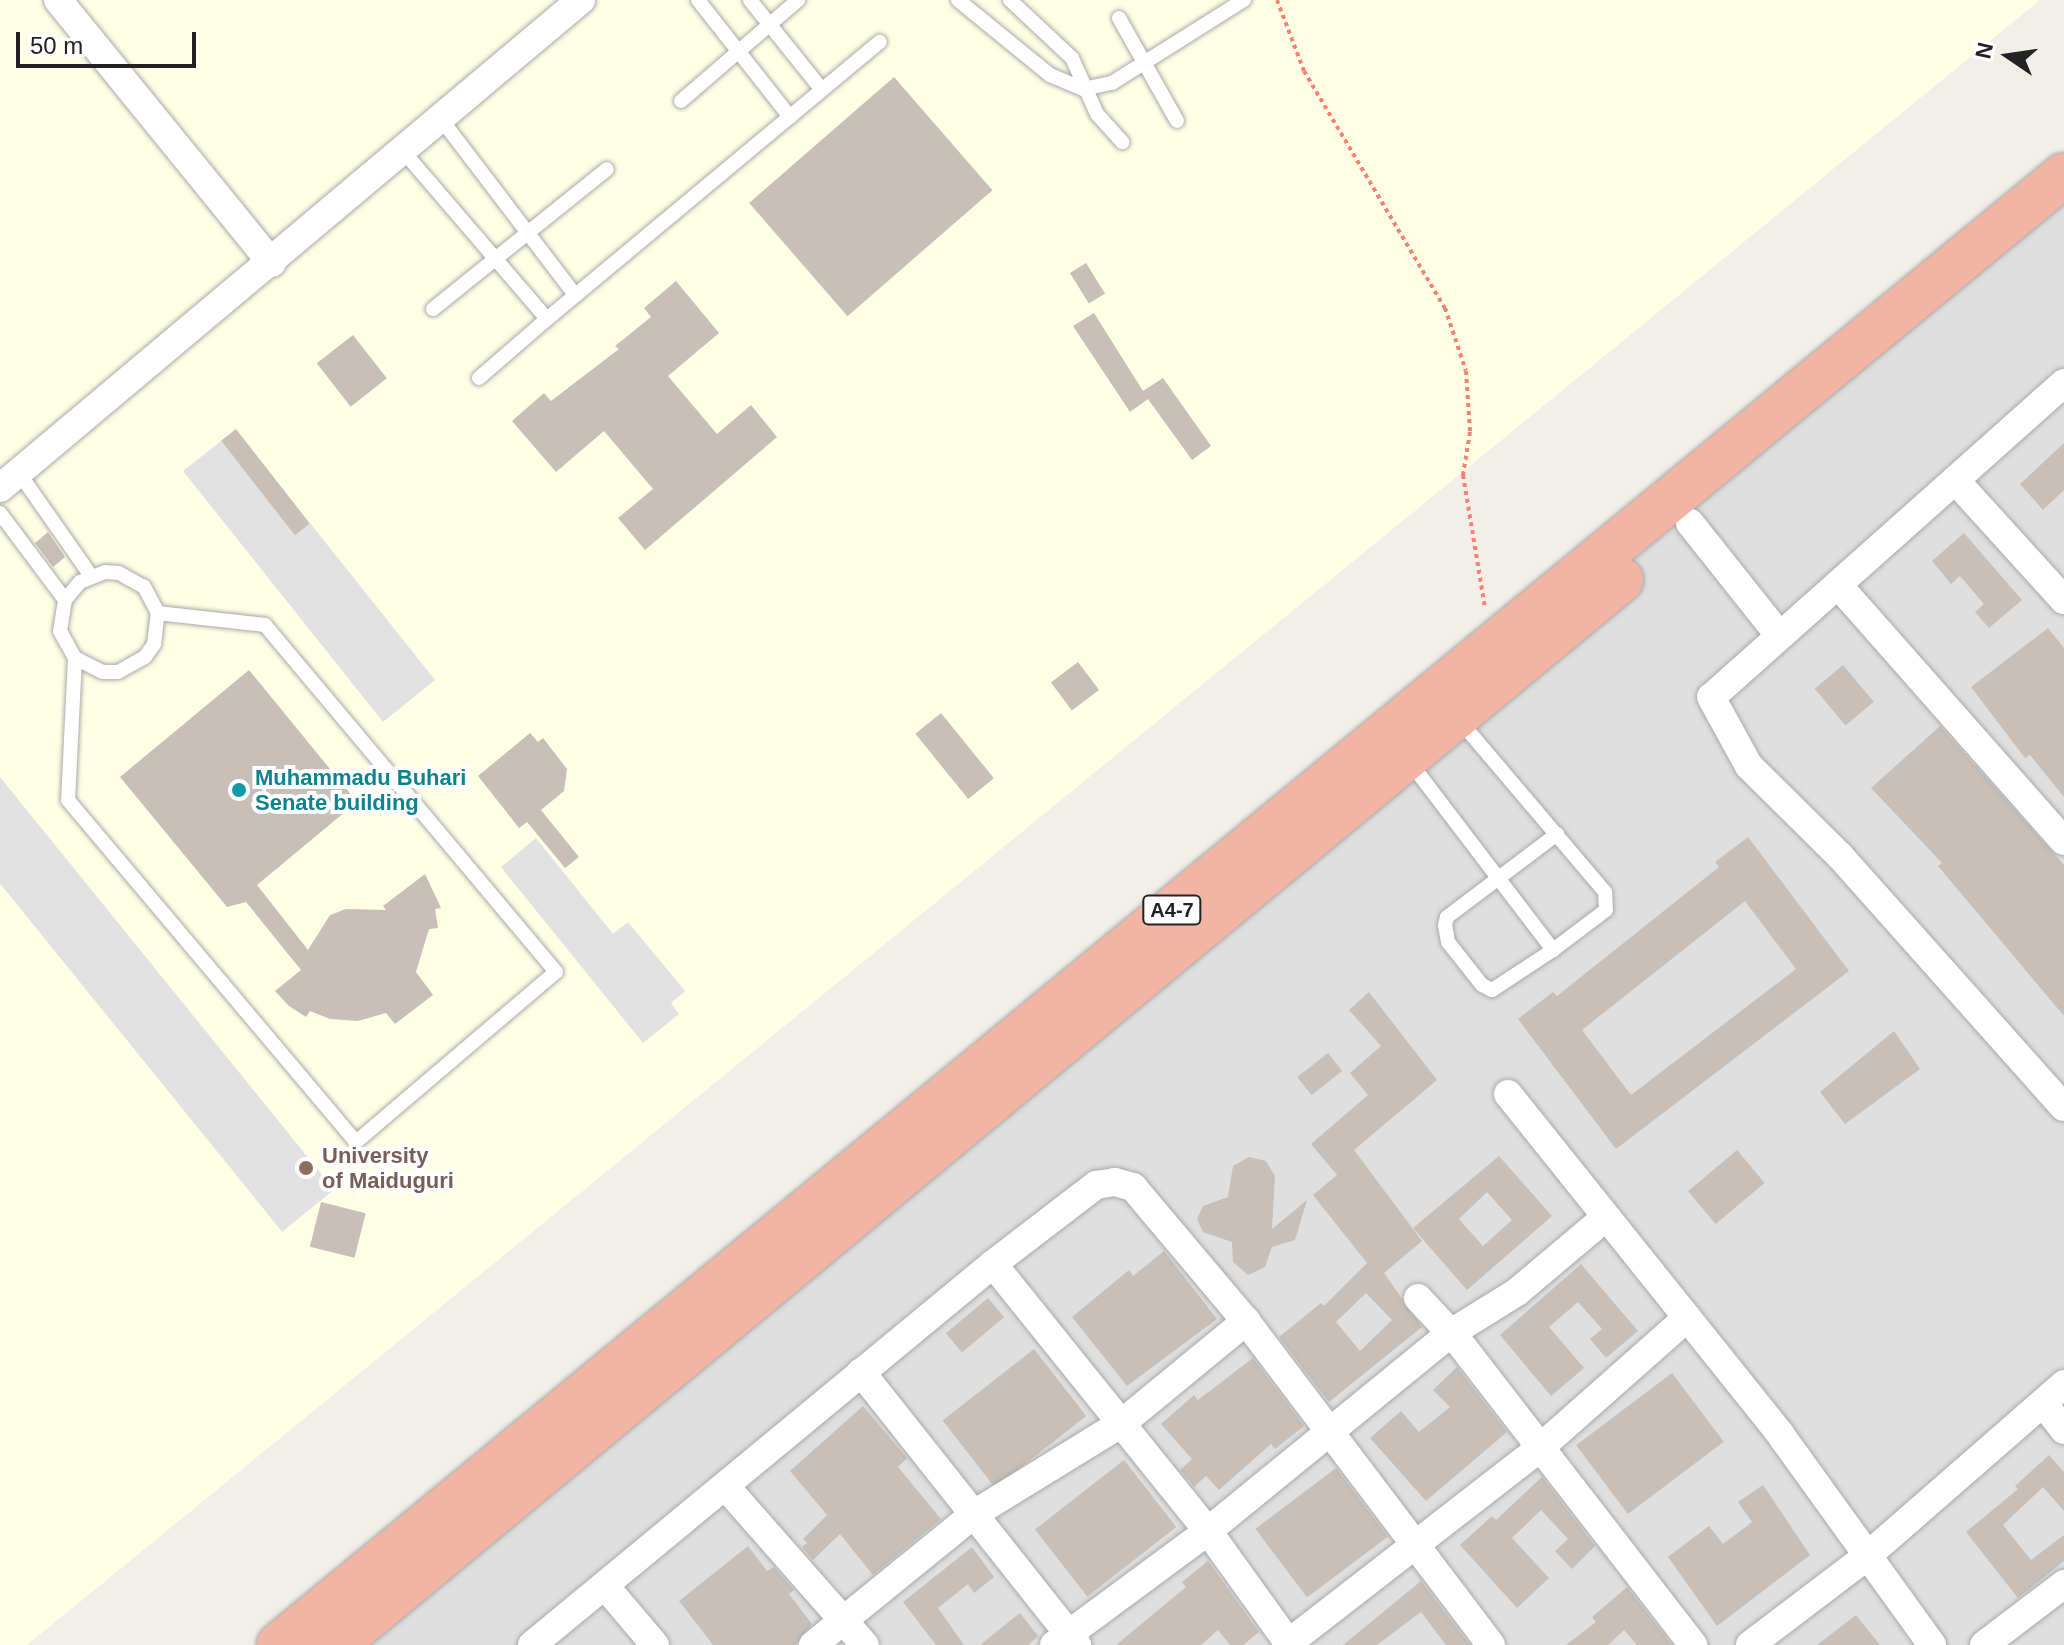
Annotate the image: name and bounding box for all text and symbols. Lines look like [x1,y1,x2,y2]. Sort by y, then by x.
scale bar [20,16,200,66]
north arrow [1968,16,2048,96]
text: 50 m [30,32,83,59]
text: N [1970,40,1998,61]
place label: Muhammadu Buhari Senate building [255,764,466,816]
marker: Muhammadu Buhari Senate building [230,781,248,799]
road number: A4-7 [1142,894,1202,926]
place label: University of Maiduguri [322,1142,454,1194]
marker: University of Maiduguri [297,1159,315,1177]

